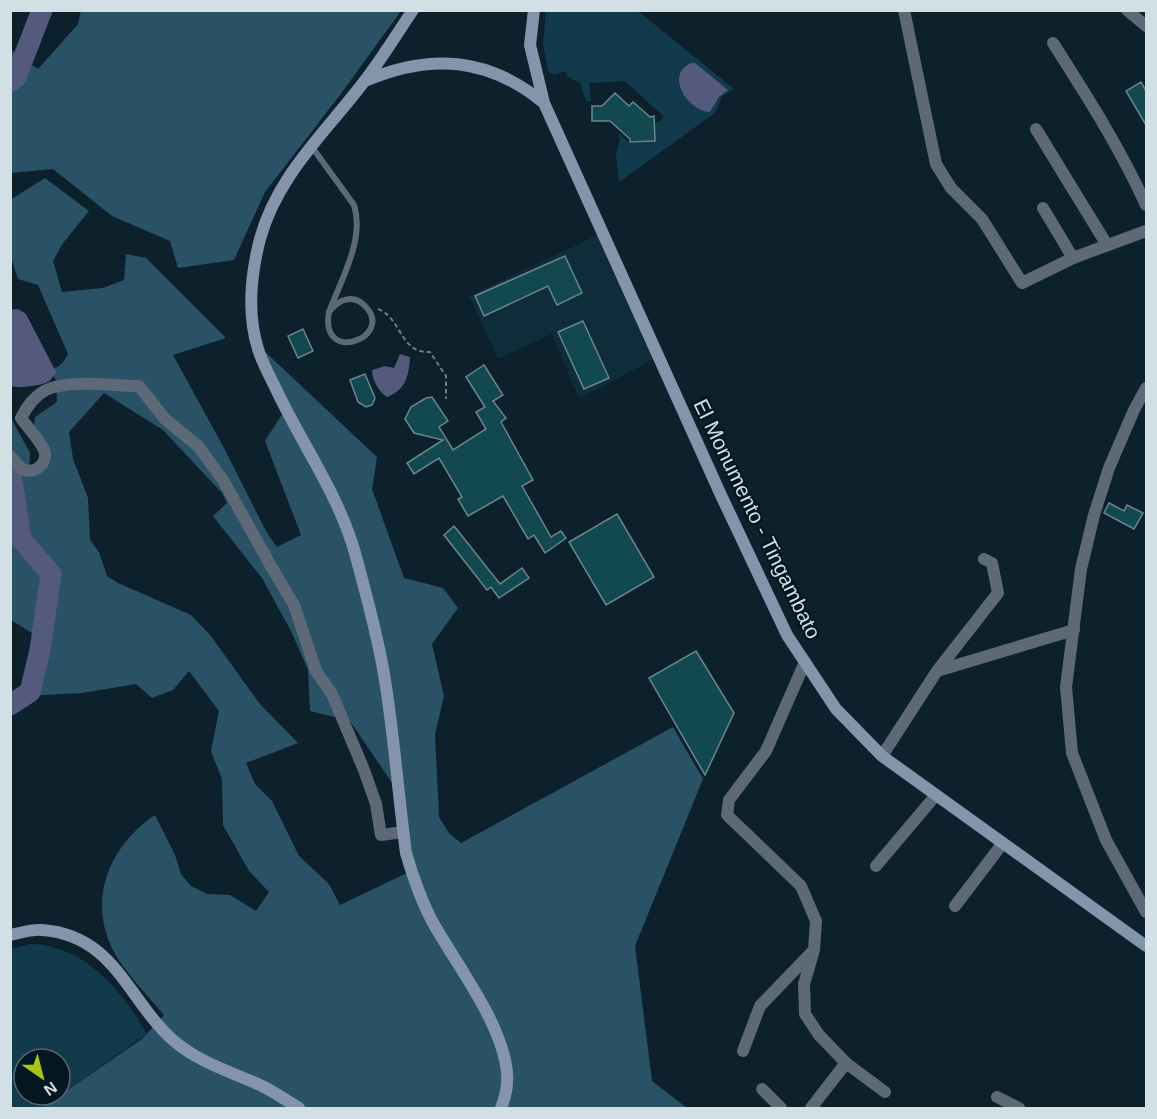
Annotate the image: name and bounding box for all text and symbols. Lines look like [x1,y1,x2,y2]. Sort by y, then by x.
street label: El Monumento - Tingambato [689,395,826,642]
north arrow [12,1047,72,1107]
text: N [41,1079,60,1099]

